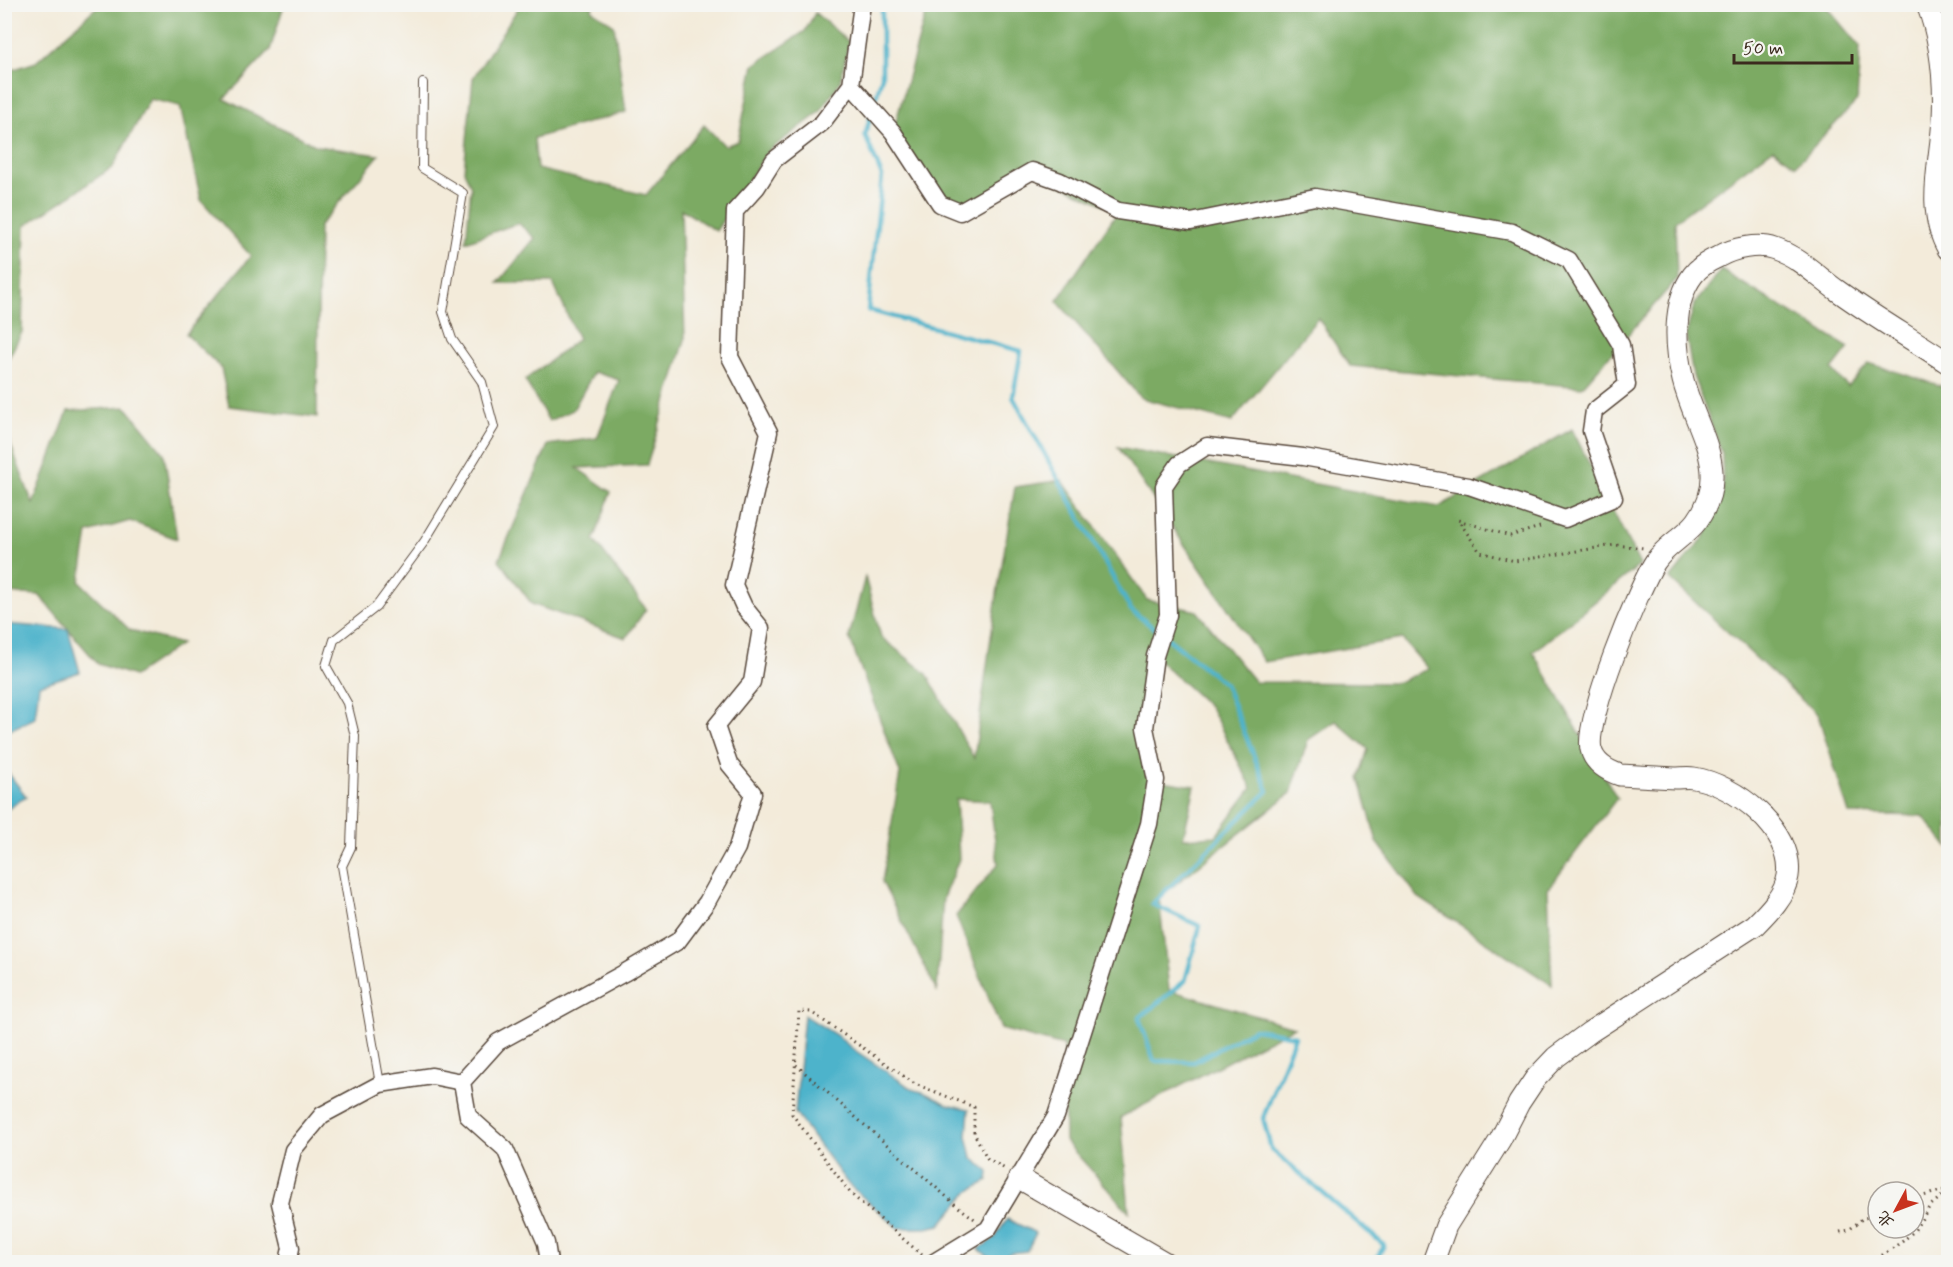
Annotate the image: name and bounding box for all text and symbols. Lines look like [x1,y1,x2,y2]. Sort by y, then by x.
scale bar [1734,27,1852,65]
text: 50 m [1743,37,1783,61]
north arrow [1866,1180,1926,1240]
text: 北 [1873,1206,1899,1232]

